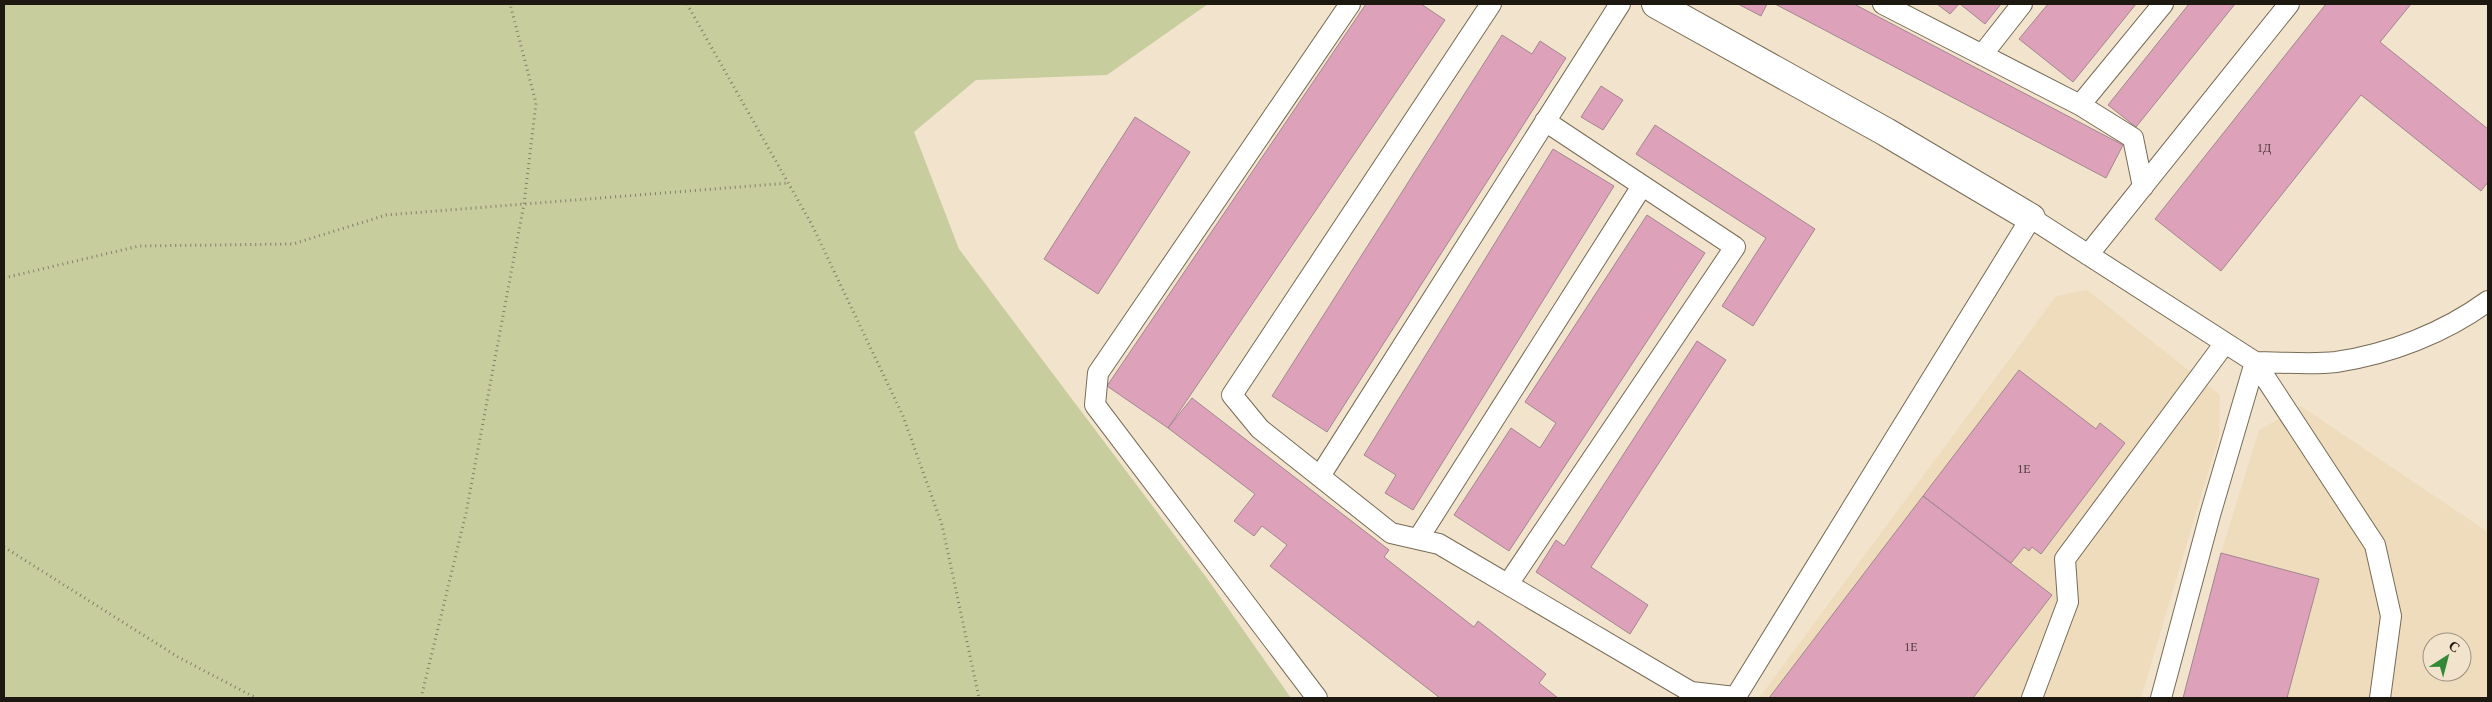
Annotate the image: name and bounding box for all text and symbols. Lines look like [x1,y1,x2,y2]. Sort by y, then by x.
house number: 1Д [2257,141,2271,155]
house number: 1Е [2017,462,2031,476]
north arrow [2422,632,2472,682]
text: С [2446,638,2463,656]
house number: 1Е [1904,640,1918,654]

